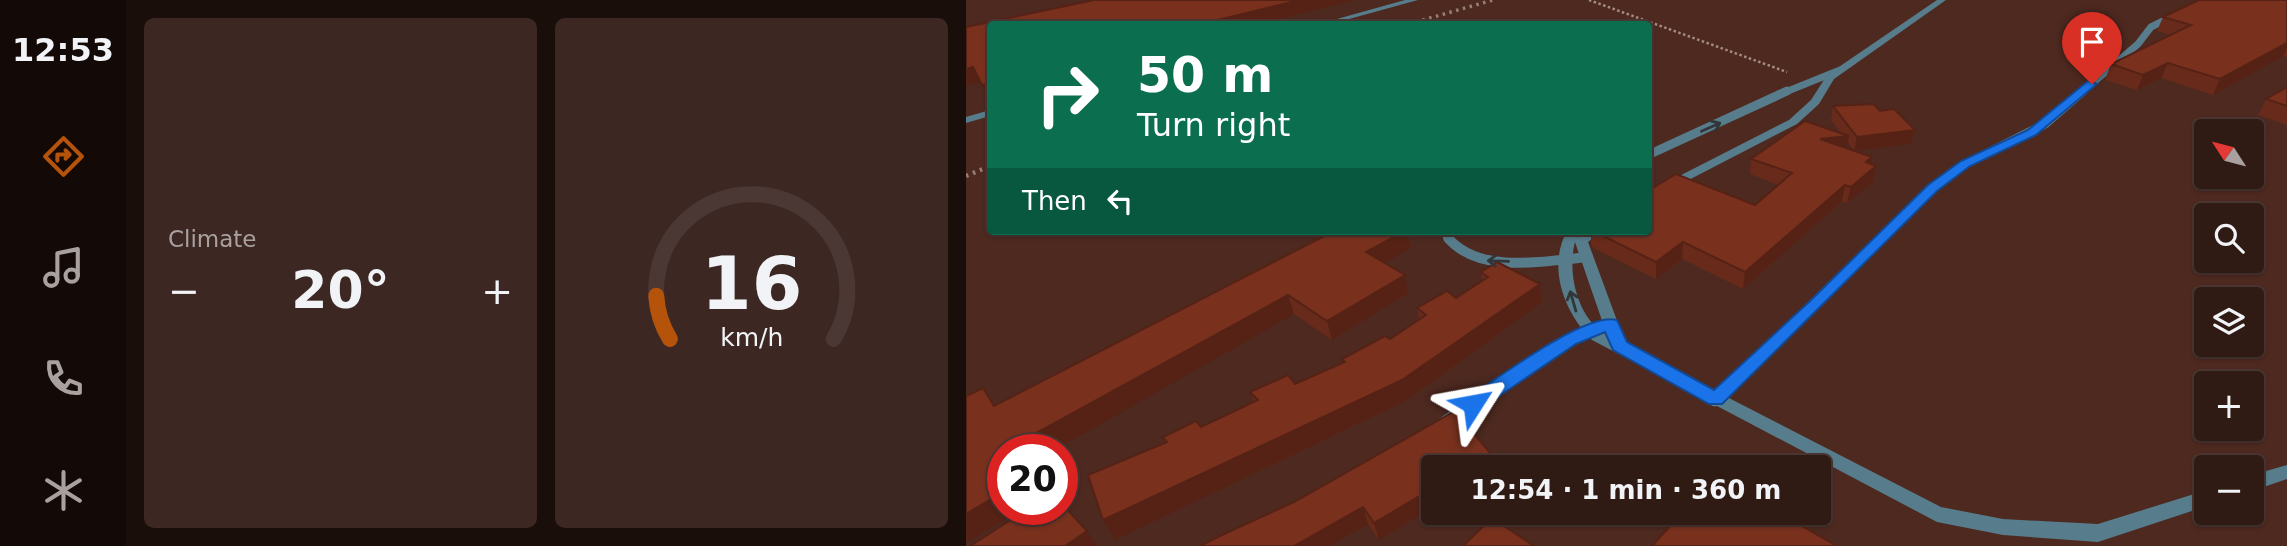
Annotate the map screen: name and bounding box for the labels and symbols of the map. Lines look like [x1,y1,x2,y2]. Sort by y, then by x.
pin [2062,12.0,2122,84]
north arrow [2194,119,2264,189]
one-way arrow [1699,120,1721,133]
one-way arrow [1487,254,1510,267]
one-way arrow [1566,290,1579,312]
position arrow [1436,367,1510,441]
speed limit sign: 20 [987,434,1078,525]

